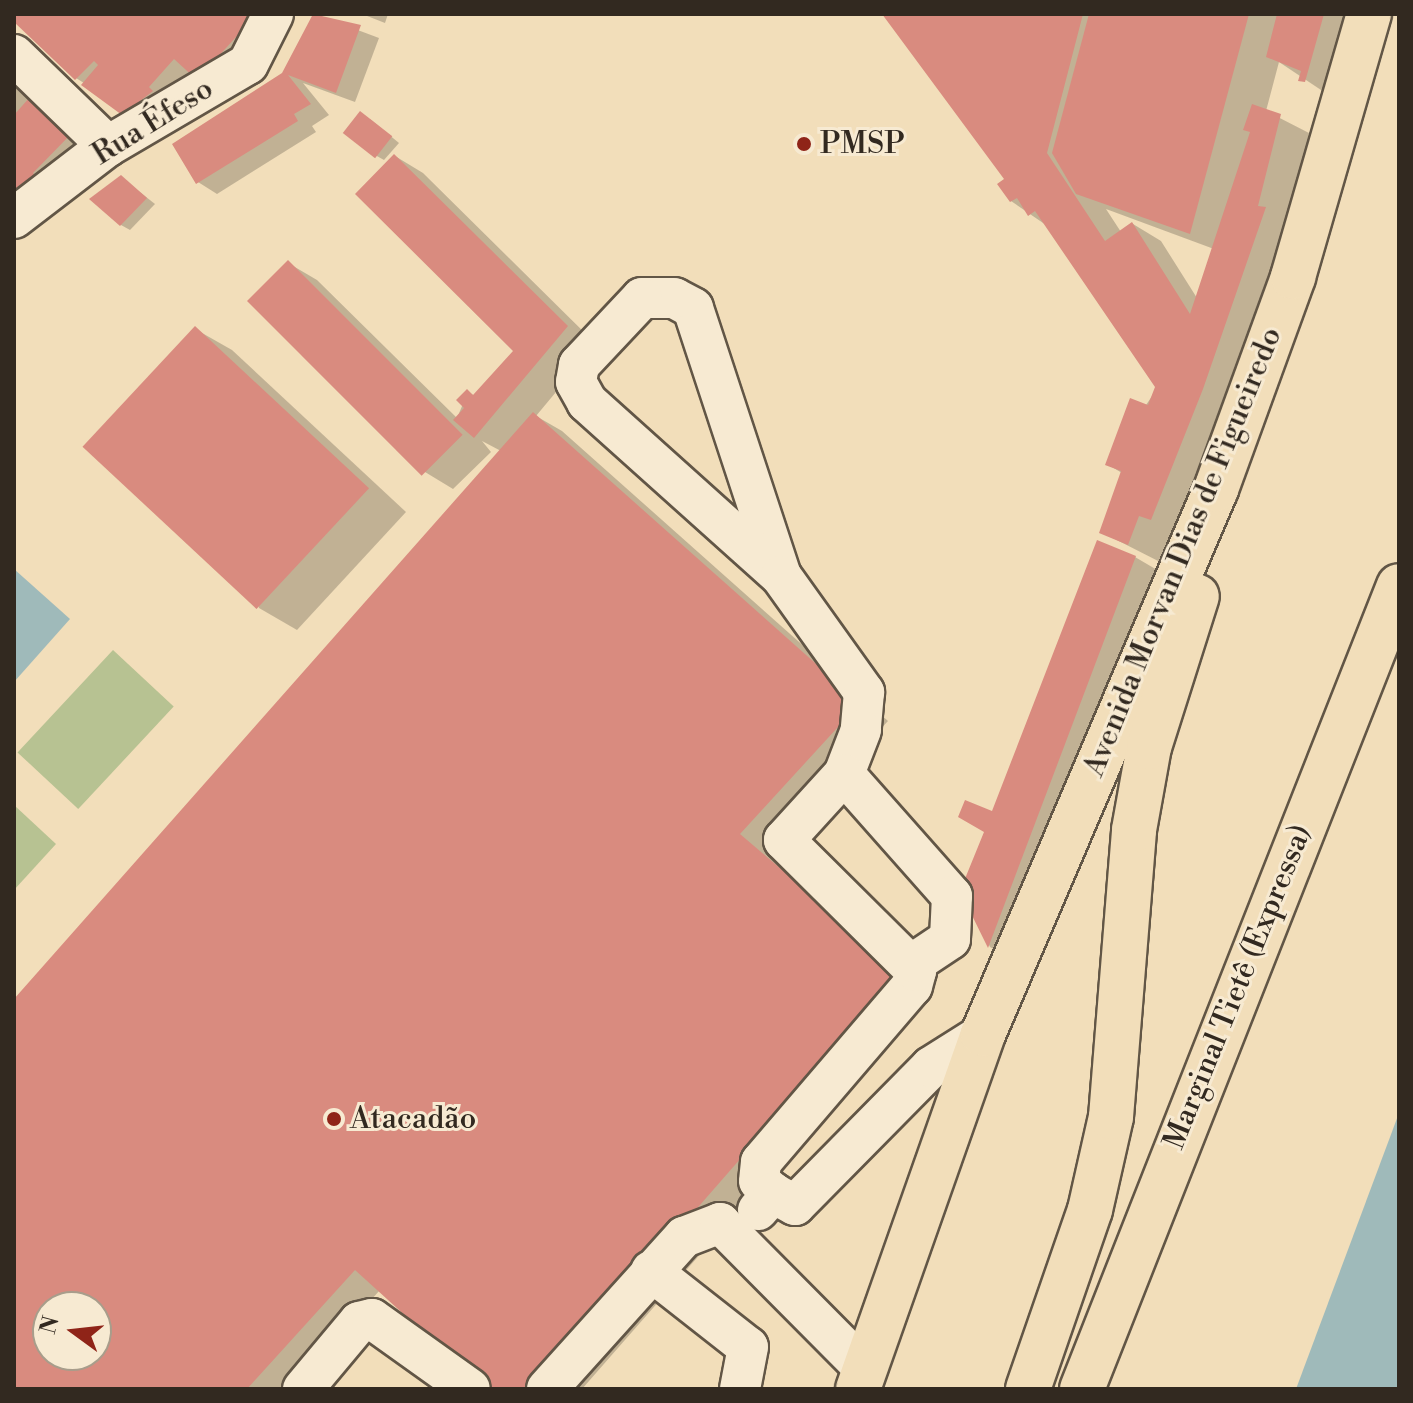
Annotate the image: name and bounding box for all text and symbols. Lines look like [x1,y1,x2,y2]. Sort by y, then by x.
street label: Rua Éfeso [86,71,220,173]
place label: PMSP [820,126,905,162]
marker: PMSP [795,135,813,153]
street label: Avenida Morvan Dias de Figueiredo [1076,322,1290,782]
street label: Marginal Tietê (Expressa) [1156,819,1320,1155]
place label: Atacadão [350,1101,476,1137]
marker: Atacadão [325,1110,343,1128]
north arrow [32,1291,112,1371]
text: N [35,1313,66,1337]

